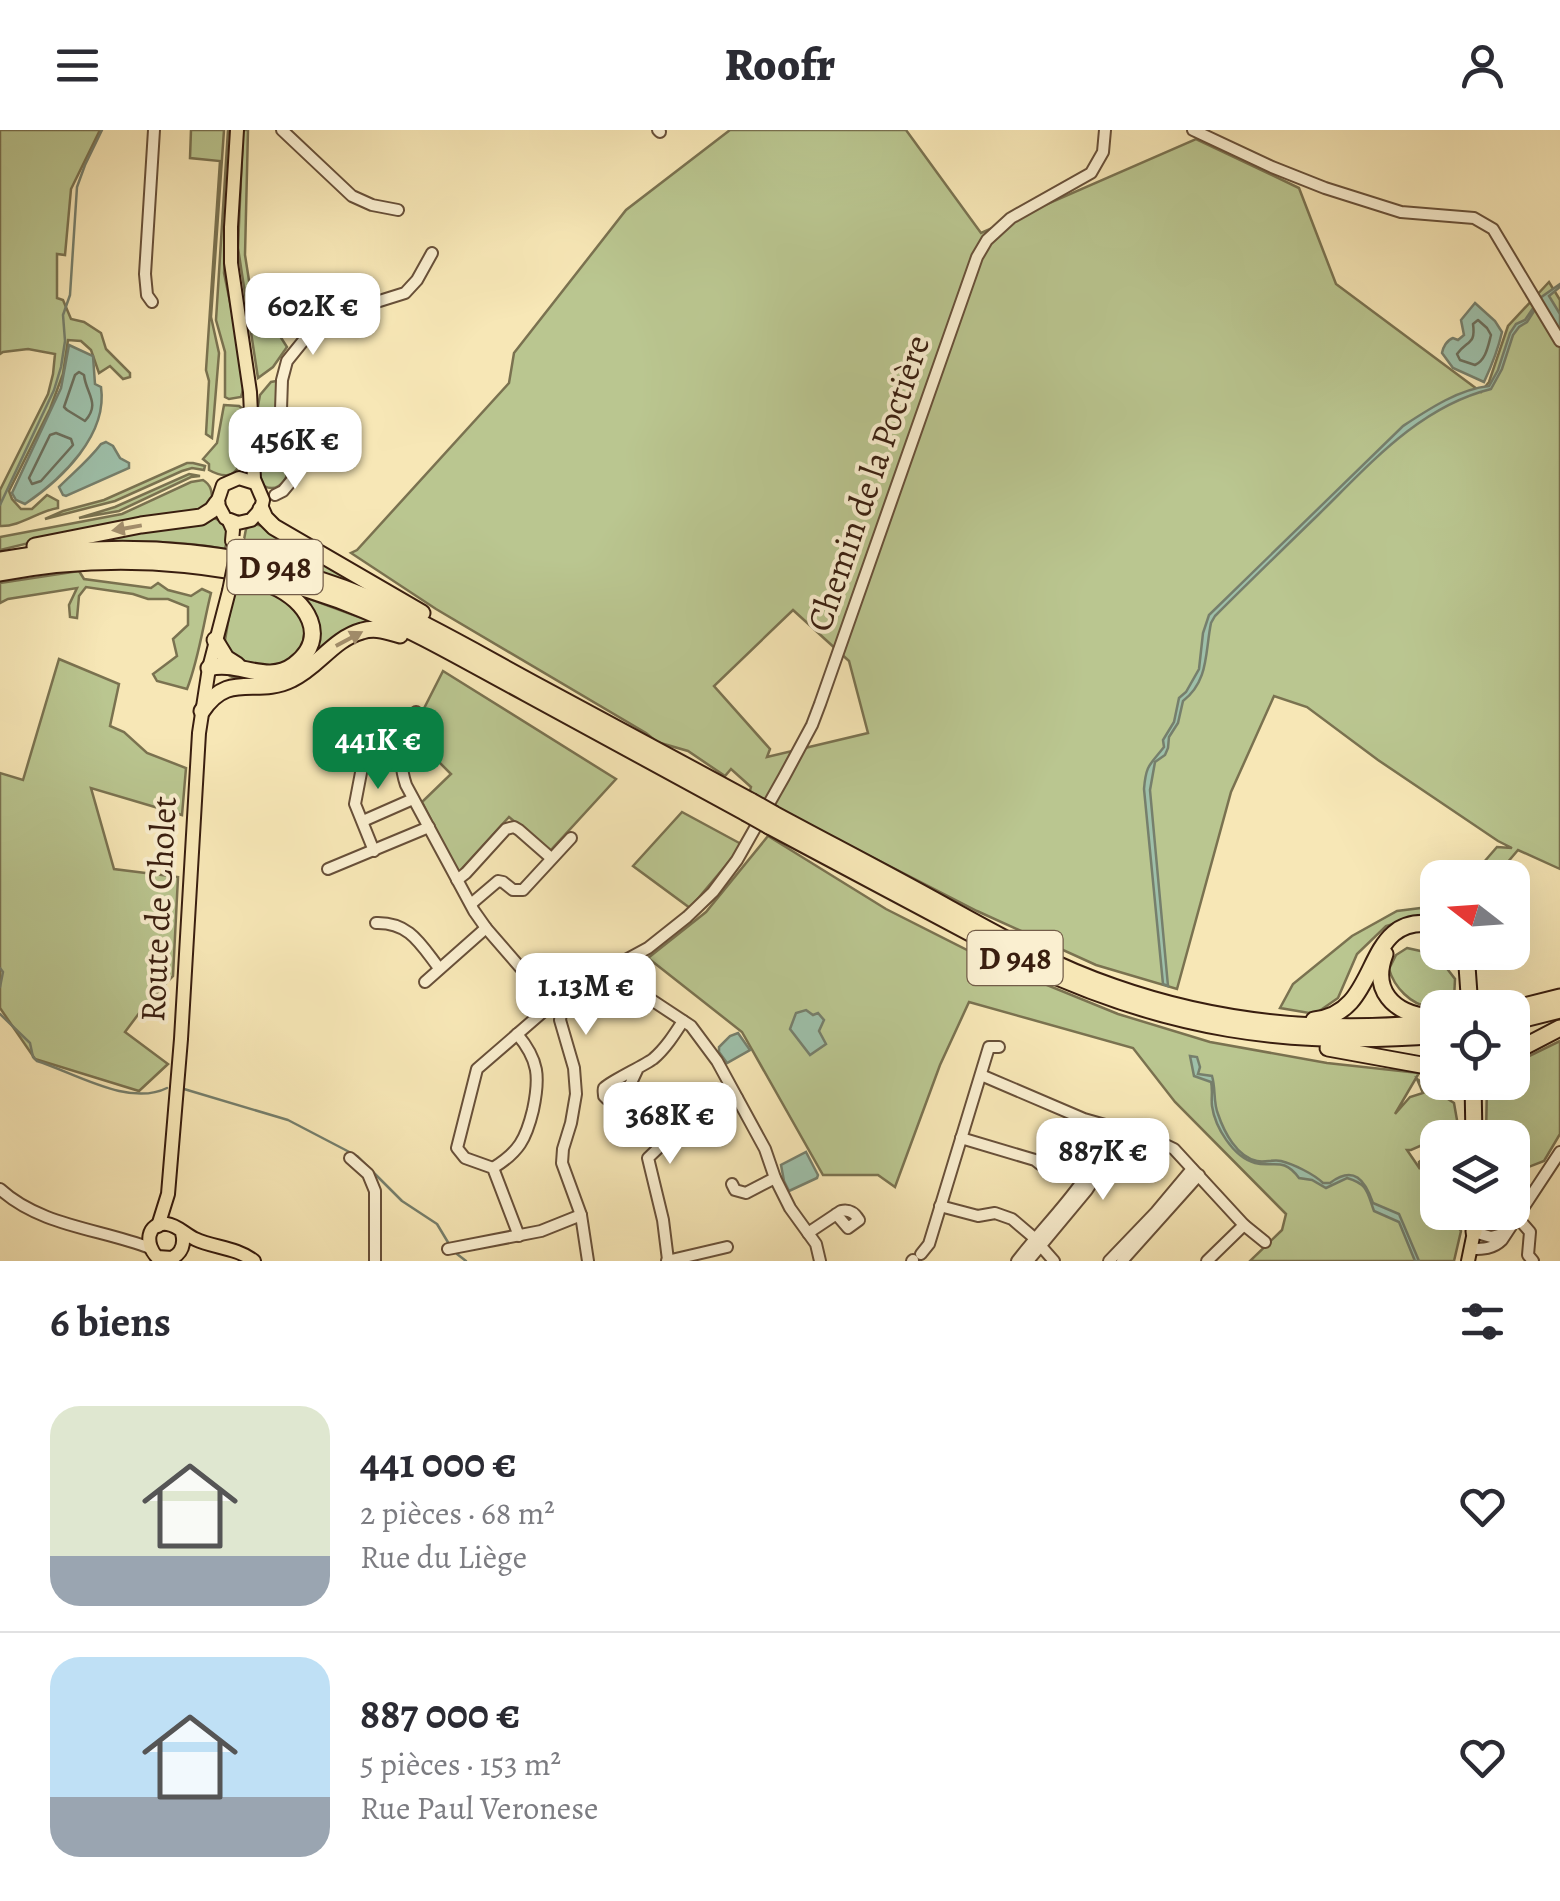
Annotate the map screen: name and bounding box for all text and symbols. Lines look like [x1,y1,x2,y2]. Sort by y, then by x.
text: Roofr [725,34,835,96]
icon: menu [50,38,105,93]
icon: person [1455,38,1510,93]
pin: 602K € [232,273,394,358]
text: 602K € [267,283,359,327]
street label: Chemin de la Poctière [795,328,941,638]
pin: 456K € [214,407,376,492]
text: 456K € [251,417,339,461]
one-way arrow [111,521,142,536]
road number: D 948 [228,540,322,594]
one-way arrow [334,631,363,648]
pin: 441K € [297,707,459,792]
text: 441K € [335,717,421,761]
street label: Route de Cholet [128,795,188,1023]
north arrow [1420,860,1530,970]
map controls [1420,860,1530,1230]
road number: D 948 [968,931,1062,985]
pin: 1.13M € [494,953,678,1038]
text: 1.13M € [538,963,634,1007]
button: locate [1420,990,1530,1100]
pin: 368K € [589,1082,751,1167]
text: 368K € [625,1092,715,1136]
pin: 887K € [1022,1118,1184,1203]
button: layers [1420,1120,1530,1230]
text: 887K € [1058,1128,1148,1172]
text: 6 biens [50,1293,171,1350]
icon: filters [1455,1294,1510,1349]
text: 441 000 € [360,1434,517,1491]
icon: home [130,1446,250,1566]
icon: heart [1455,1479,1510,1534]
text: 2 pièces · 68 m² [360,1491,555,1535]
text: Rue du Liège [360,1535,527,1579]
text: 887 000 € [360,1685,520,1742]
icon: home [130,1697,250,1817]
icon: heart [1455,1730,1510,1785]
text: 5 pièces · 153 m² [360,1742,561,1786]
text: Rue Paul Veronese [360,1786,598,1830]

